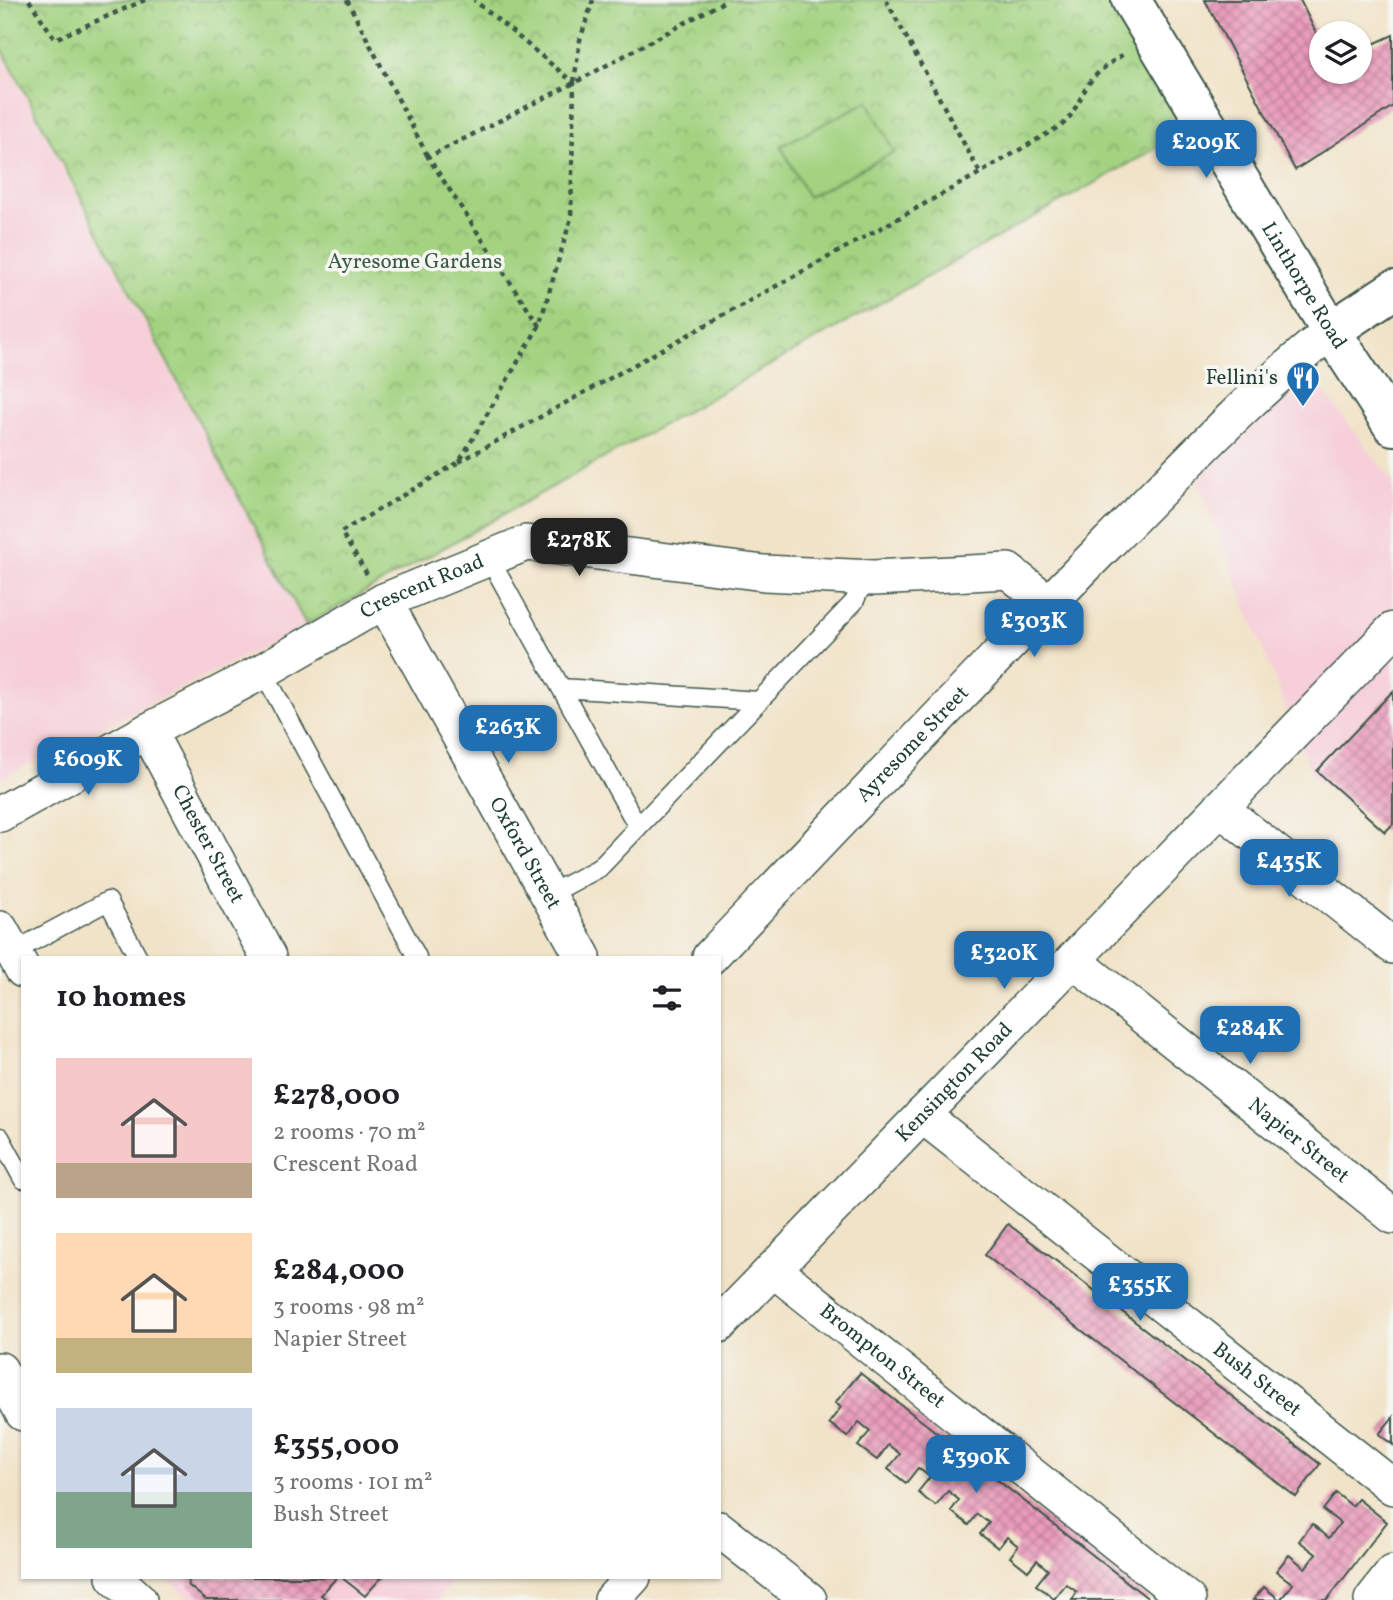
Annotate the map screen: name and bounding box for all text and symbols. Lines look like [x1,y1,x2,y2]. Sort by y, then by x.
map controls [1309,21,1372,84]
button: layers [1309,21,1372,84]
pin: £209K [1157,120,1255,180]
text: £209K [1172,127,1240,159]
street label: Linthorpe Road [1254,217,1354,355]
park label: Ayresome Gardens [328,248,502,277]
restaurant icon: Fellini's [1284,359,1322,408]
place label: Fellini's [1206,364,1278,393]
pin: £278K [530,518,628,578]
text: £278K [547,525,611,557]
street label: Crescent Road [355,547,489,626]
pin: £303K [985,600,1083,659]
text: £303K [1001,606,1067,638]
street label: Ayresome Street [850,679,976,809]
pin: £263K [459,706,557,765]
text: £263K [475,712,541,744]
pin: £609K [39,738,137,797]
text: £609K [53,744,123,776]
street label: Chester Street [165,780,251,908]
street label: Oxford Street [482,792,568,915]
pin: £435K [1240,839,1338,899]
text: £435K [1256,846,1322,878]
pin: £320K [955,932,1053,991]
text: £320K [970,938,1038,970]
text: 10 homes [56,977,186,1019]
icon: filters [648,979,686,1017]
pin: £284K [1201,1006,1299,1066]
text: £284K [1216,1013,1284,1045]
street label: Kensington Road [889,1016,1019,1149]
text: £278,000 [273,1075,400,1117]
icon: home [112,1086,196,1170]
street label: Napier Street [1242,1091,1356,1190]
text: 2 rooms · 70 m² [273,1117,426,1149]
text: Crescent Road [273,1149,418,1181]
text: £284,000 [273,1250,404,1292]
icon: home [112,1261,196,1345]
pin: £355K [1091,1264,1189,1323]
text: £355K [1108,1270,1172,1302]
text: 3 rooms · 98 m² [273,1292,425,1324]
street label: Brompton Street [813,1297,952,1416]
text: Napier Street [273,1324,407,1356]
street label: Bush Street [1207,1335,1308,1424]
text: £355,000 [273,1425,399,1467]
icon: home [112,1436,196,1520]
pin: £390K [927,1436,1025,1495]
text: £390K [942,1442,1010,1474]
text: 3 rooms · 101 m² [273,1467,433,1499]
text: Bush Street [273,1499,389,1531]

